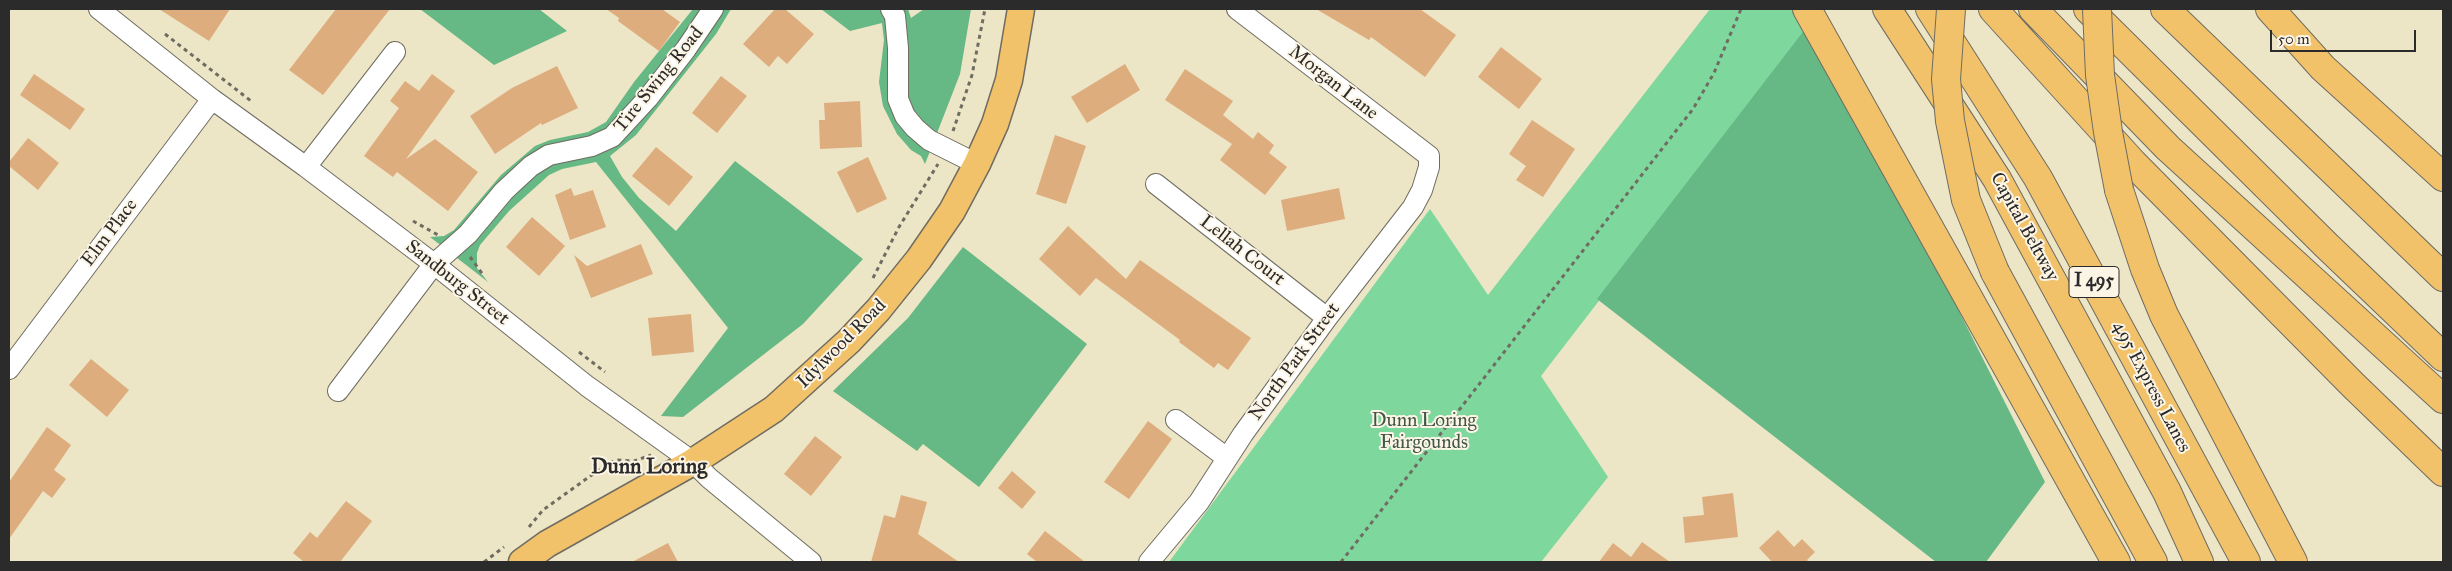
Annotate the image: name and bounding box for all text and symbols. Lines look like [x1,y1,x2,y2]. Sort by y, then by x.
scale bar [2272,20,2418,52]
street label: Tire Swing Road [609,23,709,137]
text: 50 m [2278,30,2310,48]
street label: Morgan Lane [1284,41,1382,125]
street label: Capital Beltway [1985,169,2063,285]
street label: Elm Place [77,195,143,271]
street label: Lellah Court [1195,211,1289,291]
street label: Sandburg Street [401,235,513,331]
road number: I 495 [2069,266,2119,298]
street label: Idylwood Road [793,295,891,393]
street label: North Park Street [1245,299,1345,425]
street label: 495 Express Lanes [2107,318,2195,456]
park label: Dunn Loring Fairgounds [1372,410,1476,454]
district label: Dunn Loring [591,455,707,481]

